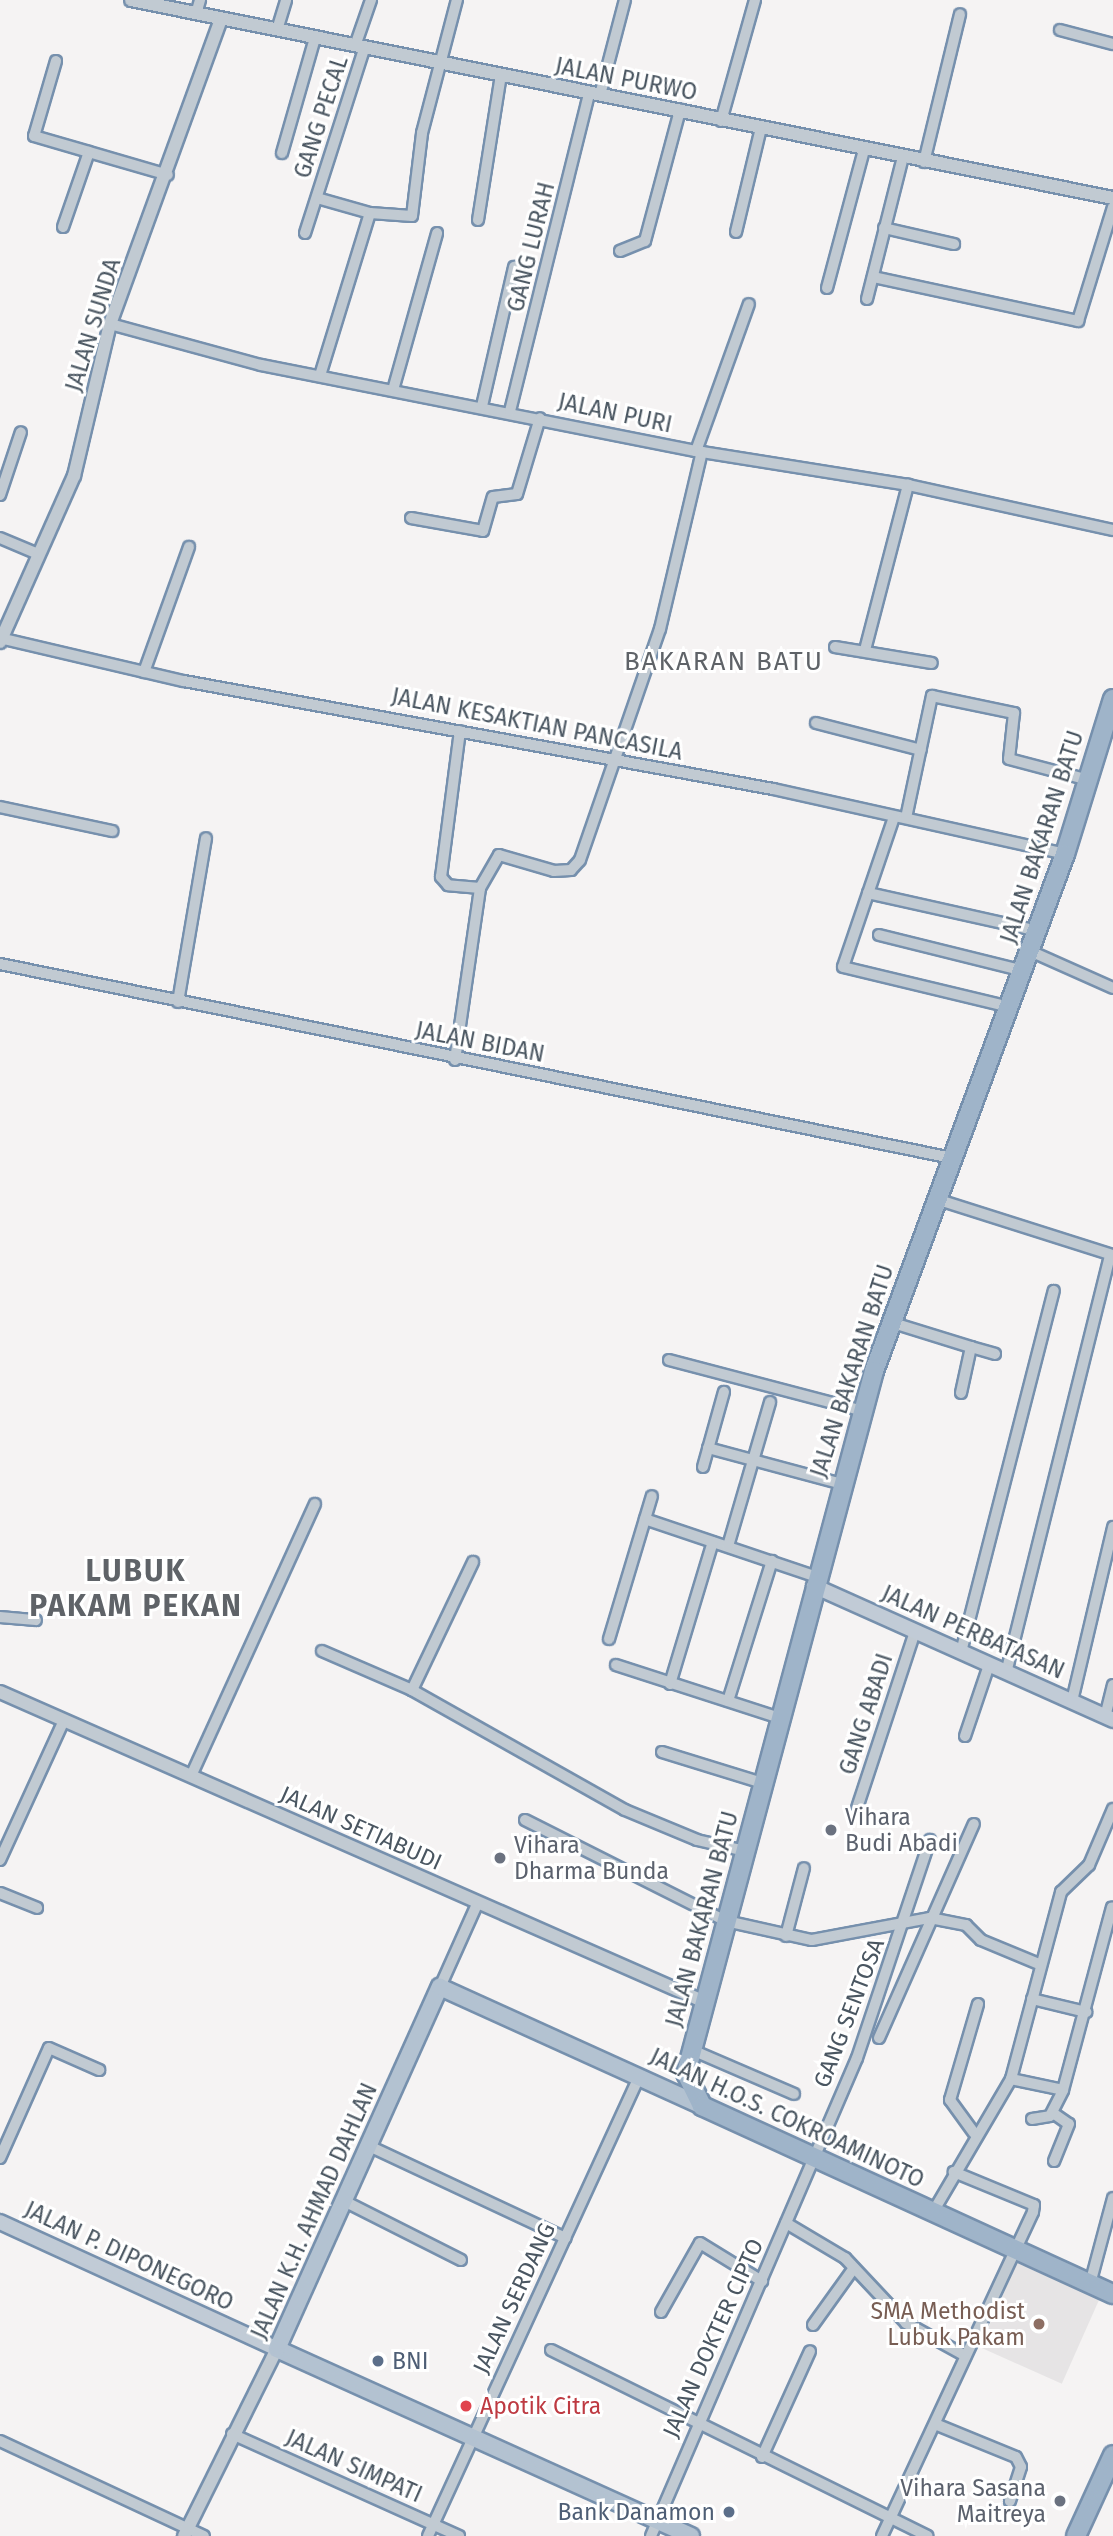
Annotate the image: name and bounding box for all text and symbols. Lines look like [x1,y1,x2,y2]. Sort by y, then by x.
street label: GANG PECAL [288,52,354,182]
street label: JALAN PURWO [553,52,699,106]
street label: GANG LURAH [502,179,560,315]
street label: JALAN SUNDA [60,255,126,395]
street label: JALAN PURI [555,387,675,439]
district label: BAKARAN BATU [626,646,822,678]
street label: JALAN KESAKTIAN PANCASILA [389,682,685,766]
street label: JALAN BAKARAN BATU [995,727,1089,947]
street label: JALAN BIDAN [413,1016,547,1068]
street label: JALAN BAKARAN BATU [805,1261,899,1481]
district label: LUBUK PAKAM PEKAN [31,1553,241,1624]
street label: JALAN PERBATASAN [877,1579,1069,1685]
street label: GANG ABADI [833,1650,899,1778]
street label: JALAN SETIABUDI [276,1780,446,1876]
place label: Vihara Budi Abadi [845,1803,958,1857]
street label: JALAN BAKARAN BATU [660,1808,744,2030]
marker: Vihara Budi Abadi [823,1822,839,1838]
place label: Vihara Dharma Bunda [514,1831,669,1885]
marker: Vihara Dharma Bunda [492,1850,508,1866]
street label: GANG SENTOSA [808,1935,890,2091]
street label: JALAN H.O.S. COKROAMINOTO [645,2042,929,2194]
street label: JALAN K.H. AHMAD DAHLAN [245,2079,383,2343]
street label: JALAN P. DIPONEGORO [20,2195,238,2317]
street label: JALAN SERDANG [467,2218,561,2378]
street label: JALAN DOKTER CIPTO [657,2234,769,2442]
place label: SMA Methodist Lubuk Pakam [871,2297,1025,2351]
marker: SMA Methodist Lubuk Pakam [1031,2316,1047,2332]
place label: BNI [392,2347,428,2375]
marker: BNI [370,2353,386,2369]
place label: Apotik Citra [480,2392,601,2420]
marker: Apotik Citra [458,2398,474,2414]
street label: JALAN SIMPATI [281,2424,427,2508]
place label: Vihara Sasana Maitreya [900,2474,1046,2528]
marker: Vihara Sasana Maitreya [1052,2493,1068,2509]
place label: Bank Danamon [557,2498,715,2526]
marker: Bank Danamon [721,2504,737,2520]

